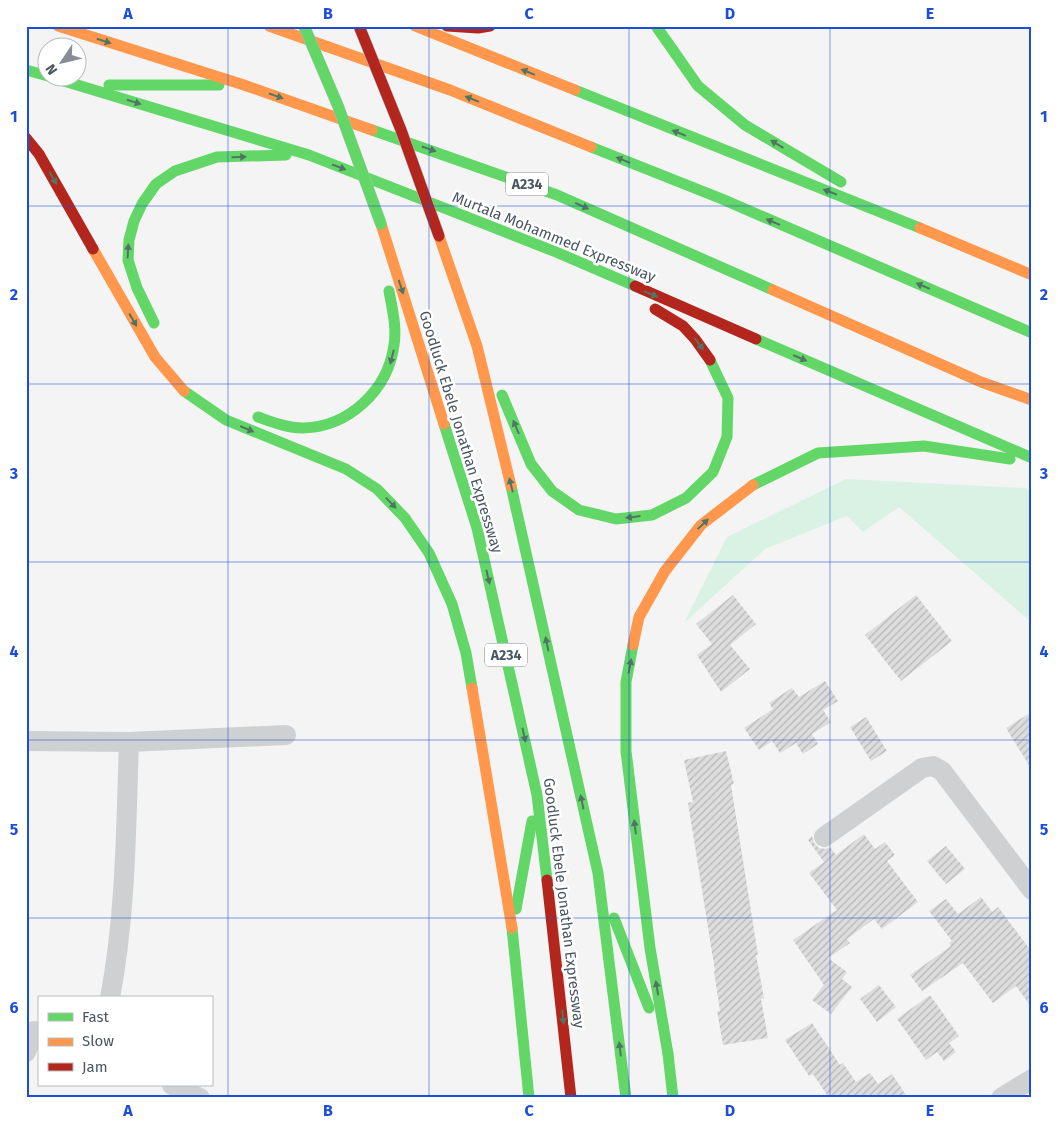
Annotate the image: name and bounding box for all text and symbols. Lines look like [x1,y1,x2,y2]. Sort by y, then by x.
text: A [122,4,133,23]
text: B [323,4,333,23]
text: C [524,4,534,23]
text: D [725,4,735,23]
text: E [926,4,934,23]
north arrow [38,38,88,88]
one-way arrow [97,38,112,45]
text: N [42,60,61,78]
one-way arrow [520,68,535,76]
one-way arrow [269,92,284,100]
one-way arrow [464,95,479,103]
one-way arrow [126,98,141,106]
text: 1 [10,107,18,126]
text: 1 [1040,107,1048,126]
one-way arrow [672,128,686,136]
one-way arrow [770,139,783,148]
one-way arrow [422,146,437,153]
one-way arrow [231,152,247,160]
one-way arrow [616,155,630,163]
one-way arrow [331,163,346,171]
one-way arrow [48,172,57,185]
road number: A234 [506,172,548,195]
street label: Murtala Mohammed Expressway [450,188,659,286]
one-way arrow [822,188,837,196]
one-way arrow [575,202,589,210]
one-way arrow [766,217,780,225]
one-way arrow [125,243,133,259]
one-way arrow [397,280,405,295]
one-way arrow [916,281,930,289]
text: 2 [10,285,18,304]
text: 2 [1040,285,1048,304]
one-way arrow [644,290,658,298]
street label: Goodluck Ebele Jonathan Expressway [416,309,507,556]
one-way arrow [129,313,138,326]
one-way arrow [694,337,704,351]
one-way arrow [388,350,396,365]
one-way arrow [793,354,807,362]
one-way arrow [511,420,519,434]
one-way arrow [240,426,254,434]
text: 3 [9,464,18,483]
text: 3 [1039,464,1048,483]
one-way arrow [507,478,515,493]
one-way arrow [385,497,397,509]
one-way arrow [625,513,641,521]
one-way arrow [697,518,709,530]
one-way arrow [484,569,492,584]
one-way arrow [543,636,551,651]
text: 4 [9,642,19,661]
text: 4 [1039,642,1049,661]
road number: A234 [485,644,527,666]
one-way arrow [626,657,634,673]
one-way arrow [520,728,528,743]
street label: Goodluck Ebele Jonathan Expressway [540,777,588,1030]
one-way arrow [578,795,586,810]
one-way arrow [631,819,639,835]
text: 5 [10,820,19,839]
text: 5 [1040,820,1049,839]
one-way arrow [652,980,660,996]
legend [38,996,212,1086]
text: 6 [9,998,19,1017]
text: 6 [1039,998,1049,1017]
text: Fast [82,1008,109,1026]
one-way arrow [559,1009,567,1025]
text: Slow [82,1032,114,1050]
one-way arrow [616,1041,624,1057]
text: Jam [82,1058,108,1076]
text: A [122,1101,133,1120]
text: B [323,1101,333,1120]
text: C [524,1101,534,1120]
text: D [725,1101,735,1120]
text: E [926,1101,934,1120]

